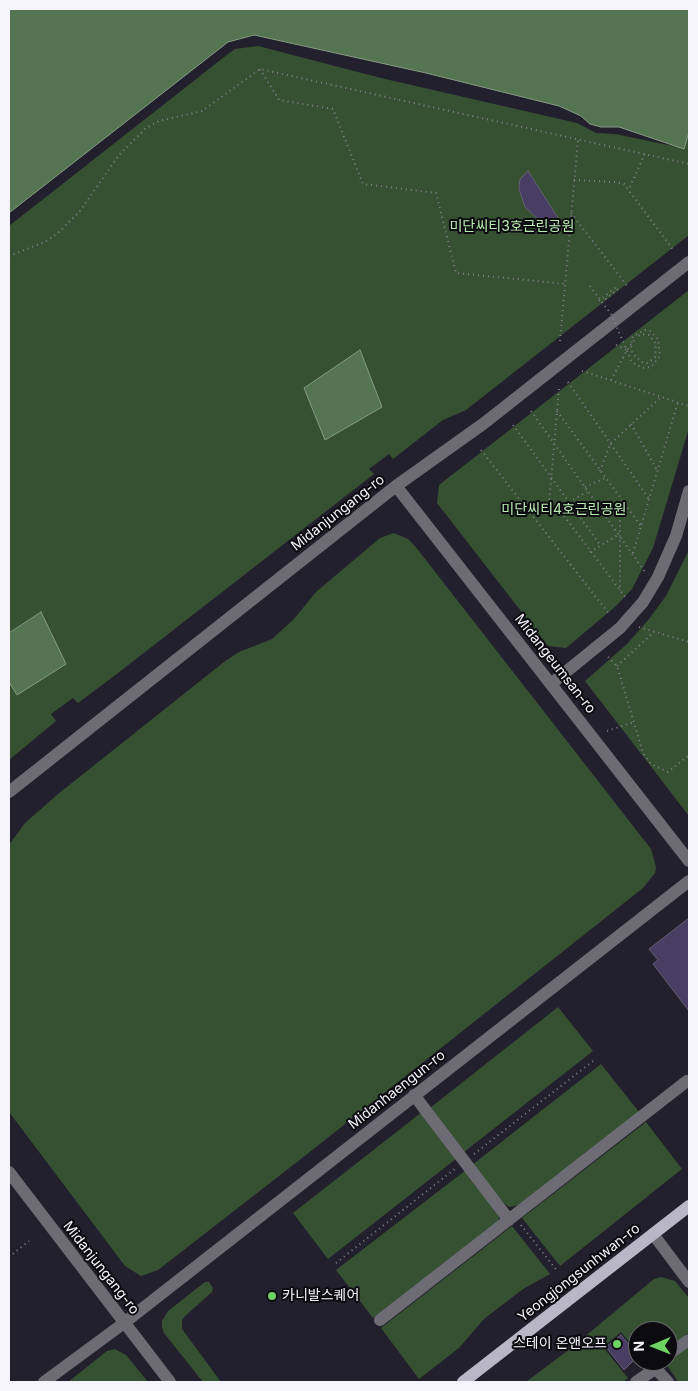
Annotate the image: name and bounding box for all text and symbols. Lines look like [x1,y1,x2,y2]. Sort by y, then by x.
park label: 미단씨티3호근린공원 [450,219,574,235]
street label: Midanjungang-ro [288,471,388,555]
park label: 미단씨티4호근린공원 [502,502,626,518]
street label: Midangeumsan-ro [511,611,599,717]
street label: Midanhaengun-ro [345,1047,449,1133]
street label: Midanjungang-ro [59,1218,143,1318]
street label: Yeongjongsunhwan-ro [515,1220,643,1326]
place label: 카니발스퀘어 [282,1288,359,1304]
marker: 카니발스퀘어 [266,1290,278,1302]
north arrow [628,1321,678,1371]
place label: 스테이 온앤오프 [513,1336,607,1352]
marker: 스테이 온앤오프 [611,1338,623,1350]
text: N [630,1341,647,1352]

